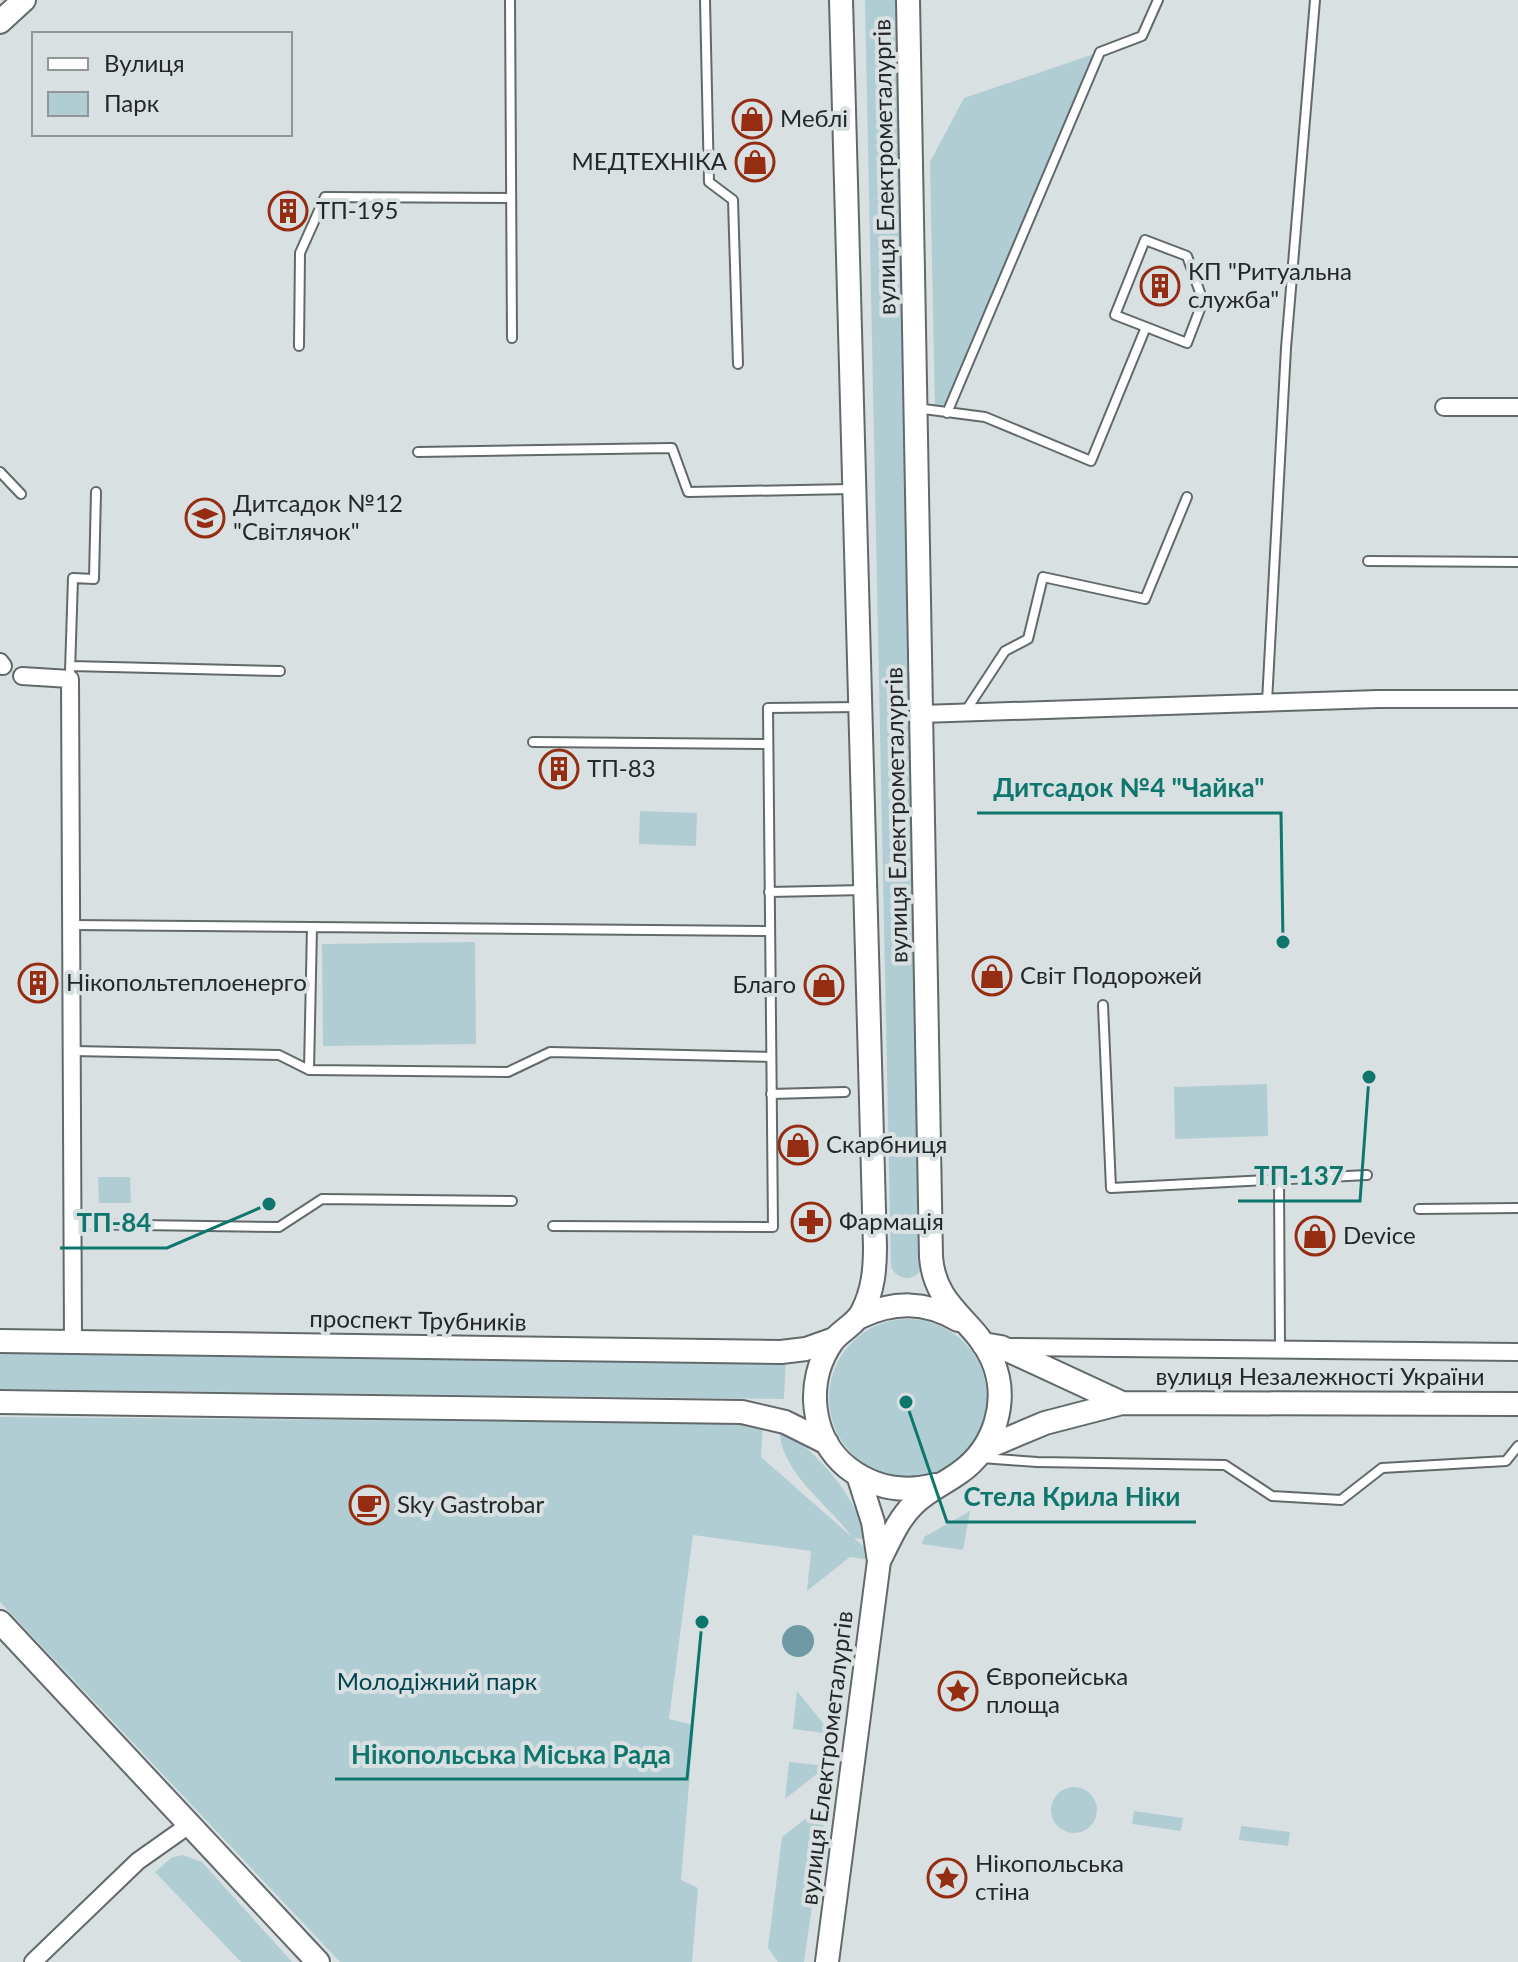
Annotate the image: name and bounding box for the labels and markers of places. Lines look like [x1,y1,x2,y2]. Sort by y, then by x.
shop icon: Меблі [731,98,773,140]
place label: Меблі [780,103,848,132]
shop icon: МЕДТЕХНІКА [734,141,776,183]
place label: МЕДТЕХНІКА [572,146,728,175]
building icon: ТП-195 [267,190,309,232]
place label: ТП-195 [316,195,399,224]
place label: КП "Ритуальна служба" [1188,256,1352,313]
building icon: КП "Ритуальна служба" [1139,265,1181,307]
place label: Дитсадок №12 "Світлячок" [233,488,403,545]
school or university icon: Дитсадок №12 "Світлячок" [184,497,226,539]
building icon: ТП-83 [538,748,580,790]
place label: ТП-83 [587,753,656,782]
callout: Дитсадок №4 "Чайка" [977,763,1281,813]
shop icon: Світ Подорожей [971,955,1013,997]
place label: Світ Подорожей [1020,960,1202,989]
building icon: Нікопольтеплоенерго [17,962,59,1004]
shop icon: Благо [803,964,845,1006]
place label: Нікопольтеплоенерго [66,967,307,996]
place label: Благо [732,969,796,998]
shop icon: Скарбниця [777,1124,819,1166]
place label: Скарбниця [826,1129,947,1158]
callout: ТП-137 [1238,1151,1360,1201]
callout: ТП-84 [60,1198,167,1248]
pharmacy icon: Фармація [790,1201,832,1243]
place label: Фармація [839,1206,944,1235]
shop icon: Device [1294,1215,1336,1257]
place label: Device [1343,1220,1416,1249]
callout: Стела Крила Ніки [947,1472,1196,1522]
cafe icon: Sky Gastrobar [348,1484,390,1526]
place label: Sky Gastrobar [397,1489,545,1518]
place label: Європейська площа [986,1661,1128,1718]
place icon: Європейська площа [937,1670,979,1712]
callout: Нiкопольська Міська Рада [335,1729,687,1779]
place label: Нікопольська стіна [975,1848,1124,1905]
place icon: Нікопольська стіна [926,1857,968,1899]

